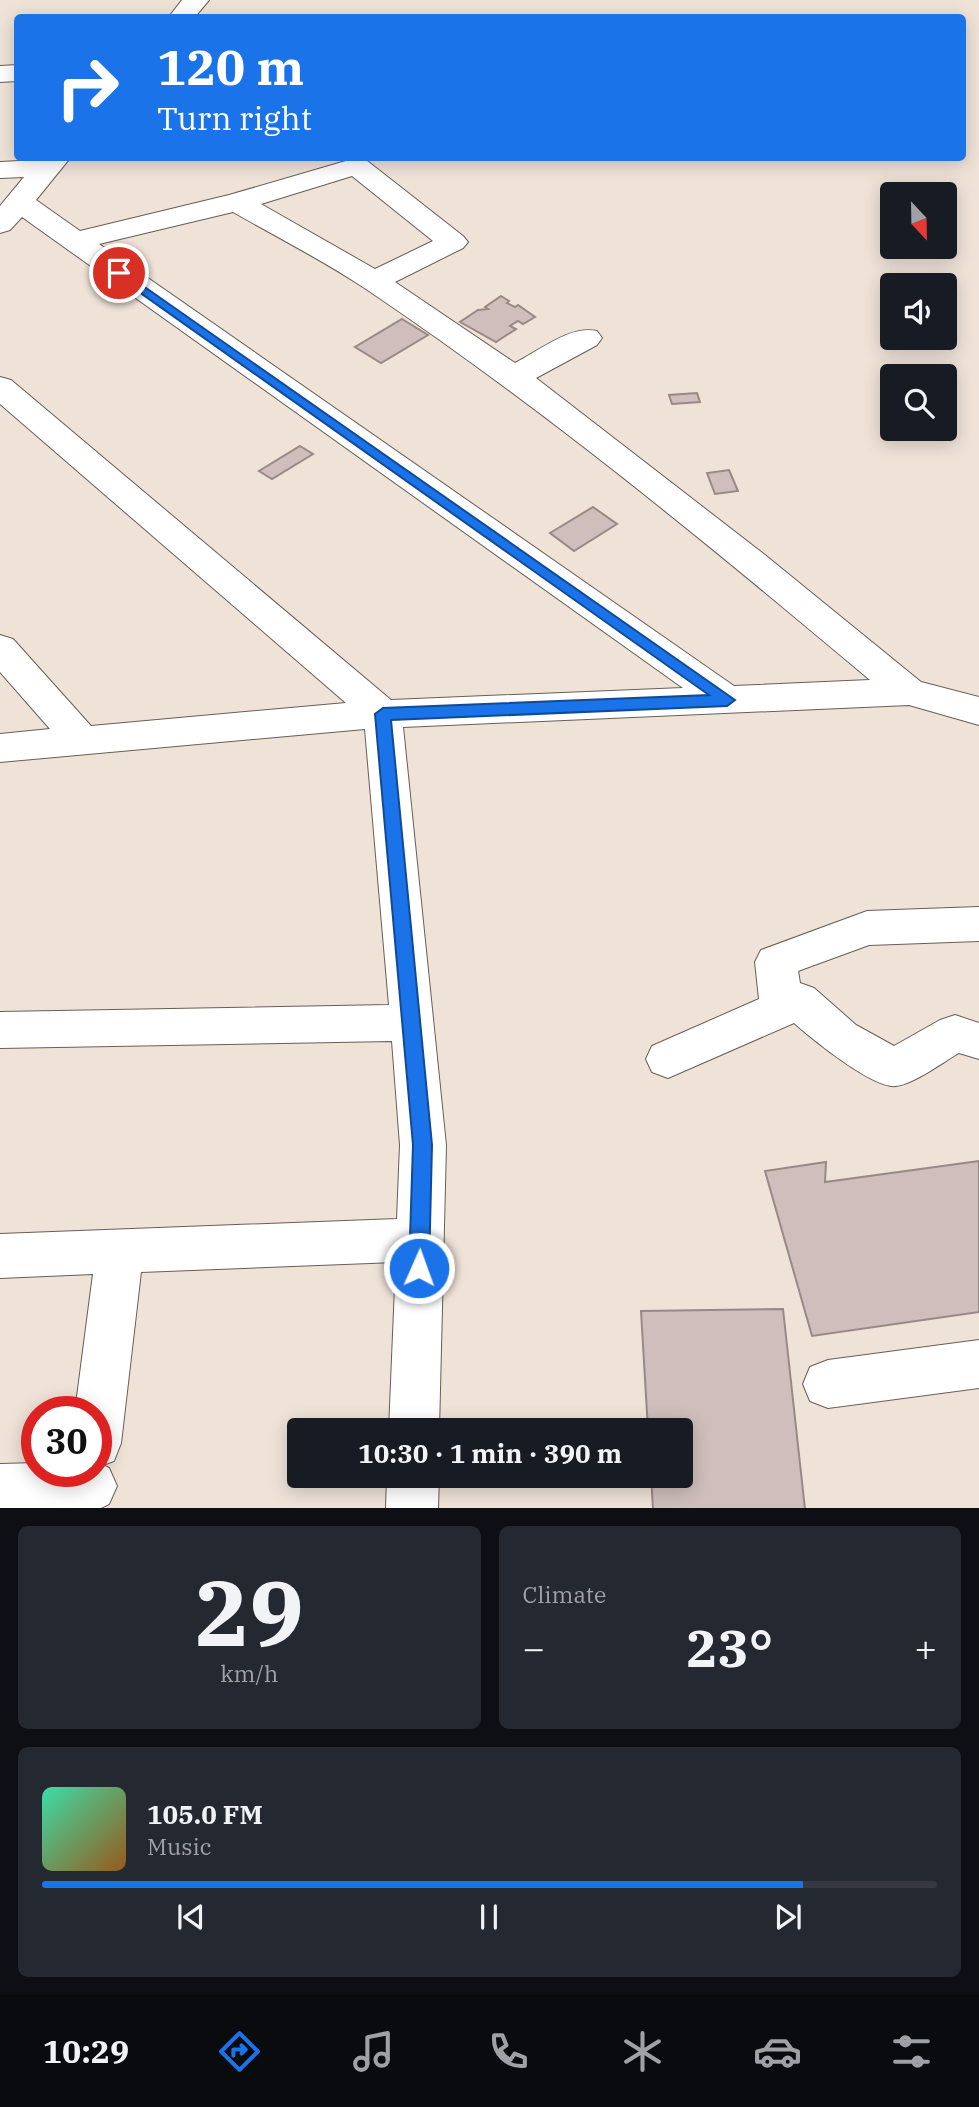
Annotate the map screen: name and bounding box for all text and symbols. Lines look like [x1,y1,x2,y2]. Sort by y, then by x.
text: 120 m [157,35,304,98]
icon: right [42,42,133,133]
text: Turn right [157,97,312,139]
north arrow [880,182,957,259]
map controls [880,182,957,441]
pin [89,243,149,303]
icon: arrive [100,254,138,292]
button: sound [880,273,957,350]
button: search [880,364,957,441]
position arrow [382,1231,456,1305]
speed limit sign: 30 [21,1396,112,1487]
text: 10:30 · 1 min · 390 m [358,1436,622,1470]
text: 29 [195,1553,304,1671]
text: Climate [523,1579,606,1609]
text: 23° [686,1614,773,1681]
text: − [523,1623,545,1672]
text: + [914,1623,937,1672]
text: km/h [220,1658,278,1688]
text: 105.0 FM [147,1797,263,1831]
text: Music [147,1831,212,1861]
icon: previous [172,1898,210,1936]
icon: pause [470,1898,508,1936]
icon: next [769,1898,807,1936]
icon: directions [215,2027,264,2076]
icon: music [349,2027,398,2076]
icon: phone [484,2027,533,2076]
icon: climate [618,2027,667,2076]
icon: car [753,2027,802,2076]
icon: filters [887,2027,936,2076]
text: 10:29 [43,2030,129,2072]

